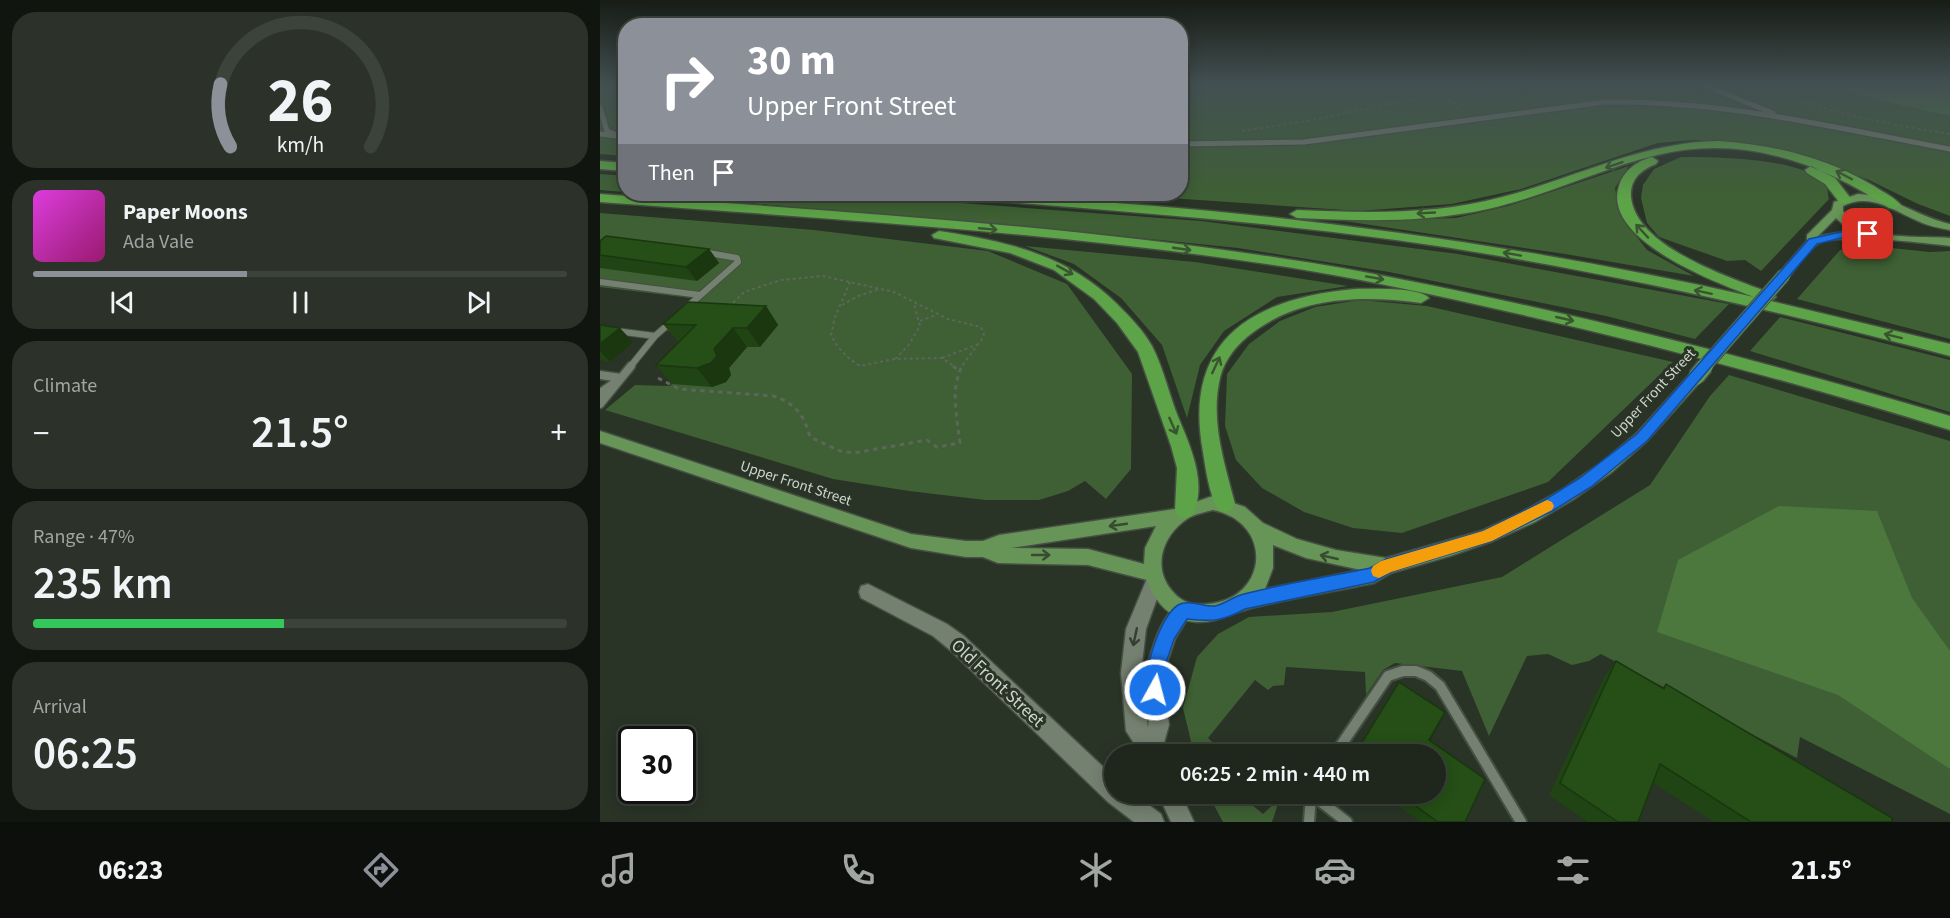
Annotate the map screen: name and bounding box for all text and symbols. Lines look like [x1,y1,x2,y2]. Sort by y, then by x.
text: 30 m [747,31,836,91]
icon: right [648,42,726,120]
text: 26 [267,57,333,146]
text: Upper Front Street [747,87,956,126]
text: km/h [276,130,324,161]
icon: arrive [707,156,740,189]
text: Then [648,157,695,189]
one-way arrow [1605,161,1624,172]
one-way arrow [1836,169,1853,181]
text: Paper Moons [123,196,248,228]
one-way arrow [1417,208,1436,219]
pin [1842,208,1893,259]
icon: arrive [1851,217,1884,250]
one-way arrow [1635,223,1649,238]
one-way arrow [978,224,998,235]
text: Ada Vale [123,228,194,256]
one-way arrow [1172,243,1191,254]
one-way arrow [1503,249,1522,260]
one-way arrow [1056,265,1074,276]
one-way arrow [1364,273,1384,284]
icon: previous [106,286,139,319]
icon: pause [284,286,317,319]
icon: next [462,286,495,319]
one-way arrow [1694,286,1713,297]
one-way arrow [1556,314,1575,326]
one-way arrow [1884,329,1903,341]
street label: Upper Front Street [1606,344,1701,443]
one-way arrow [1211,357,1222,375]
text: Climate [33,372,97,400]
text: 21.5° [251,401,349,465]
text: − [33,410,49,457]
text: + [551,410,567,457]
one-way arrow [1168,416,1179,434]
street label: Upper Front Street [737,456,854,511]
one-way arrow [1109,519,1128,530]
text: Range · 47% [33,523,134,551]
one-way arrow [1031,549,1051,561]
one-way arrow [1319,551,1338,563]
text: 235 km [33,552,173,616]
one-way arrow [1129,627,1140,647]
street label: Old Front Street [946,634,1050,733]
position arrow [1123,658,1187,722]
text: Arrival [33,693,87,721]
text: 06:25 [33,722,138,786]
speed limit sign: 30 [618,726,696,804]
text: 06:25 · 2 min · 440 m [1180,758,1370,790]
icon: directions [360,849,402,891]
icon: music [598,849,640,891]
icon: phone [837,849,879,891]
icon: climate [1075,849,1117,891]
icon: car [1314,849,1356,891]
icon: filters [1552,849,1594,891]
text: 06:23 [98,851,163,890]
text: 21.5° [1791,851,1852,890]

